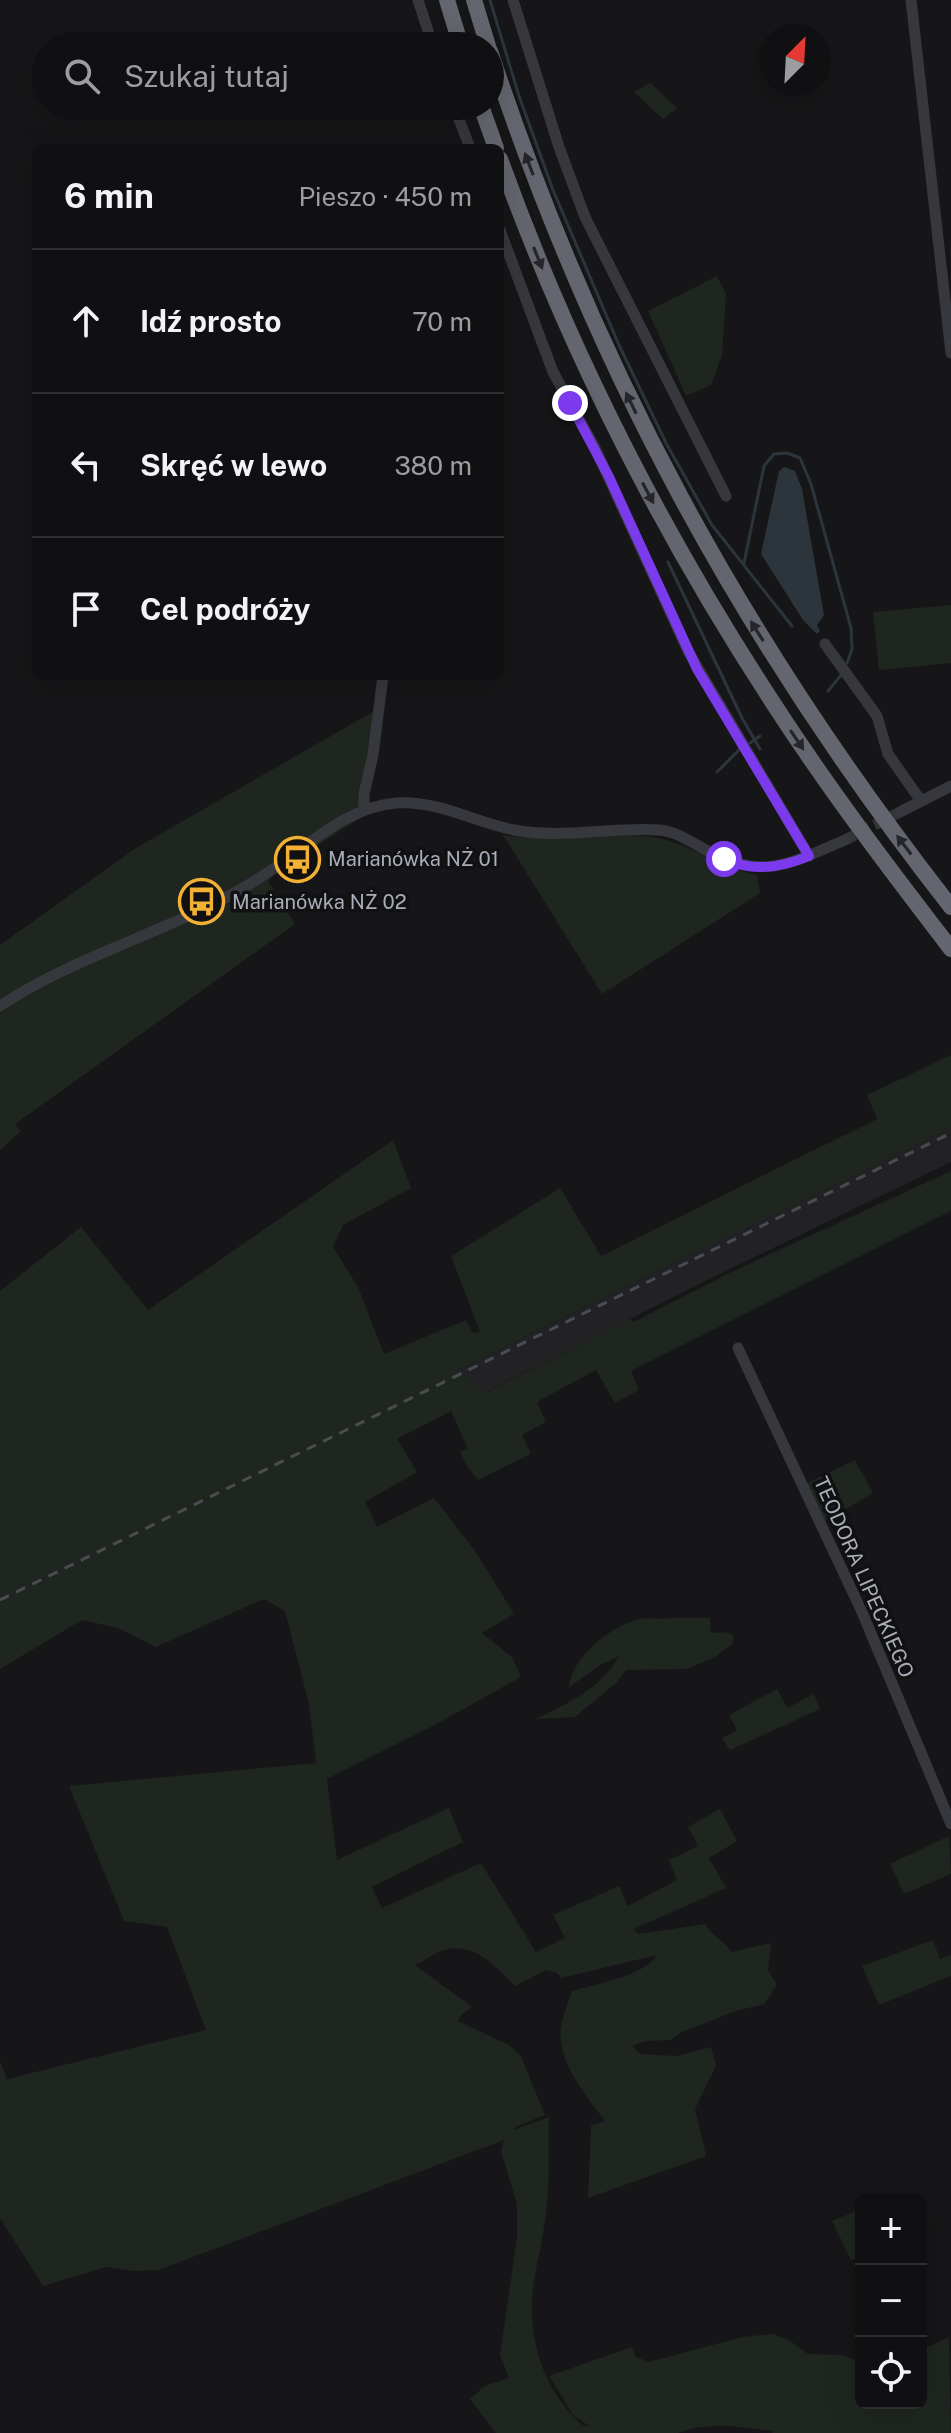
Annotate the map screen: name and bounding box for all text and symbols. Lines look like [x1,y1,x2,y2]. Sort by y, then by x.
north arrow [759,24,831,96]
search box [32,32,504,120]
icon: search [60,54,104,98]
text: Szukaj tutaj [124,58,289,94]
one-way arrow [522,152,535,176]
text: 6 min [64,176,154,216]
text: Pieszo · 450 m [298,181,472,212]
one-way arrow [532,246,545,270]
icon: ahead [64,299,108,343]
text: Idź prosto [140,303,281,339]
text: 70 m [412,306,472,337]
route end [552,385,588,421]
one-way arrow [624,391,638,415]
icon: left [64,443,108,487]
text: Skręć w lewo [140,447,327,483]
text: 380 m [394,450,472,481]
one-way arrow [642,482,655,505]
icon: arrive [64,587,108,631]
text: Cel podróży [140,591,310,627]
one-way arrow [750,620,764,642]
one-way arrow [789,729,804,751]
bus stop icon: Marianówka NŻ 01 [273,835,321,883]
one-way arrow [896,835,912,855]
route start [706,841,742,877]
place label: Marianówka NŻ 01 [328,847,499,871]
bus stop icon: Marianówka NŻ 02 [177,878,225,926]
place label: Marianówka NŻ 02 [232,890,407,914]
street label: TEODORA LIPECKIEGO [809,1473,919,1681]
map controls [855,2193,927,2409]
button: + [855,2193,927,2265]
button: − [855,2265,927,2337]
button: locate [855,2337,927,2409]

